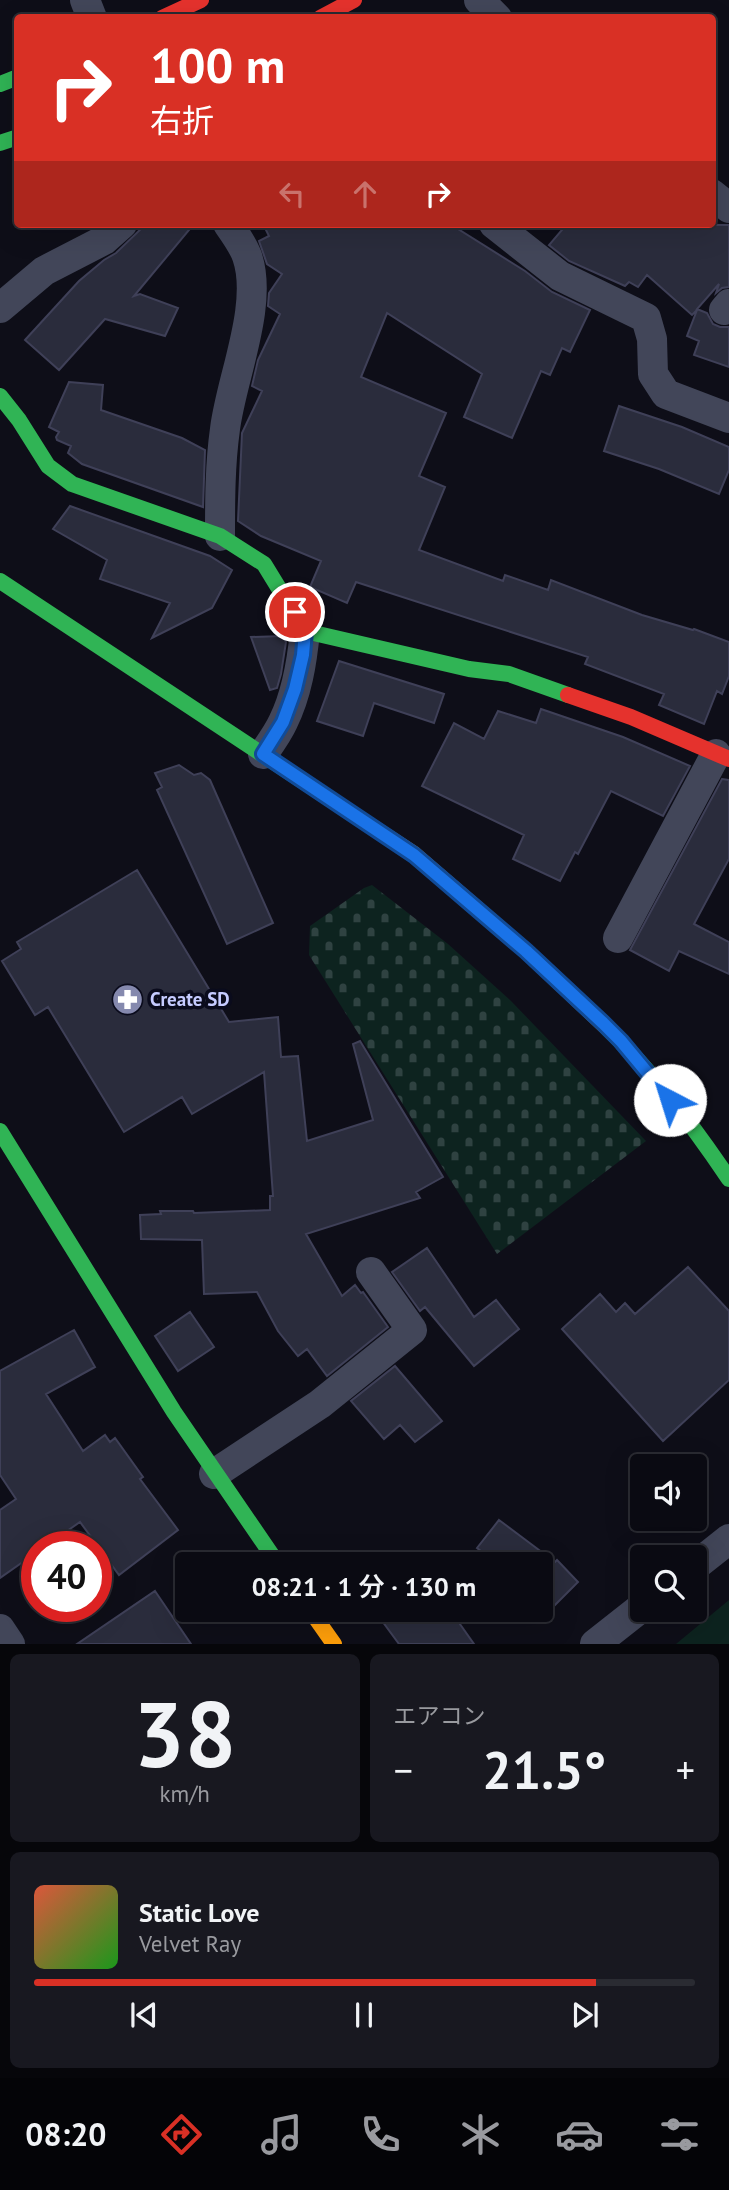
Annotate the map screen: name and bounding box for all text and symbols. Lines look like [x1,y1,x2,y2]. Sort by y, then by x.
text: 100 m [150,33,285,97]
icon: right [35,42,126,133]
text: 右折 [150,99,214,141]
icon: left [273,175,311,213]
icon: ahead [346,175,384,213]
icon: right [419,175,457,213]
pin [265,582,325,642]
icon: arrive [276,593,314,631]
pharmacy icon: Create SD [110,982,144,1016]
place label: Create SD [150,987,230,1011]
position arrow [633,1063,707,1137]
map controls [630,1454,707,1622]
button: sound [630,1454,707,1531]
speed limit sign: 40 [21,1531,112,1622]
button: search [630,1545,707,1622]
text: 08:21 · 1 分 · 130 m [252,1570,476,1603]
text: 38 [133,1674,236,1792]
text: エアコン [394,1701,486,1730]
text: 21.5° [482,1736,606,1803]
text: − [394,1745,413,1794]
text: + [676,1745,695,1794]
text: km/h [160,1779,210,1808]
text: Static Love [139,1896,260,1929]
text: Velvet Ray [139,1929,241,1958]
icon: previous [125,1996,163,2034]
icon: pause [345,1996,383,2034]
icon: next [566,1996,604,2034]
icon: directions [157,2110,206,2159]
icon: music [257,2110,306,2159]
icon: phone [356,2110,405,2159]
icon: climate [456,2110,505,2159]
icon: car [555,2110,604,2159]
icon: filters [655,2110,704,2159]
text: 08:20 [25,2113,106,2155]

